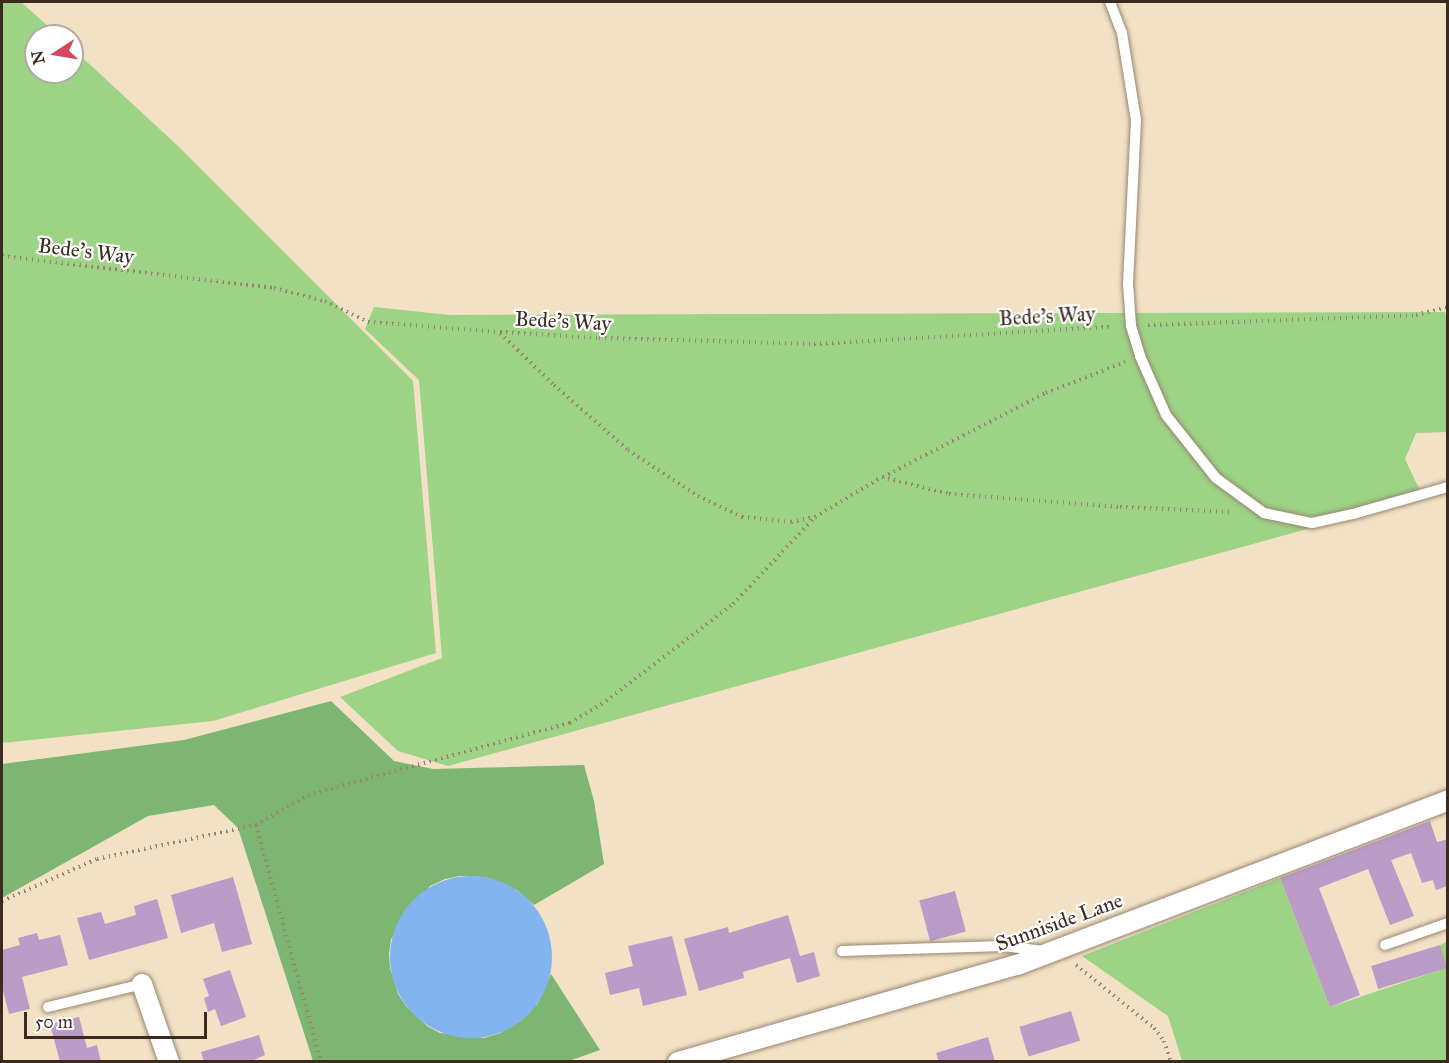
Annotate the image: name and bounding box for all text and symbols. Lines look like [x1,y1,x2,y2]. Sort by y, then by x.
north arrow [24,24,84,84]
text: N [27,49,49,66]
street label: Bede's Way [37,233,135,269]
street label: Bede's Way [998,301,1096,331]
street label: Bede's Way [514,306,612,336]
street label: Sunniside Lane [992,887,1126,957]
scale bar [27,1000,210,1038]
text: 50 m [35,1011,73,1033]

